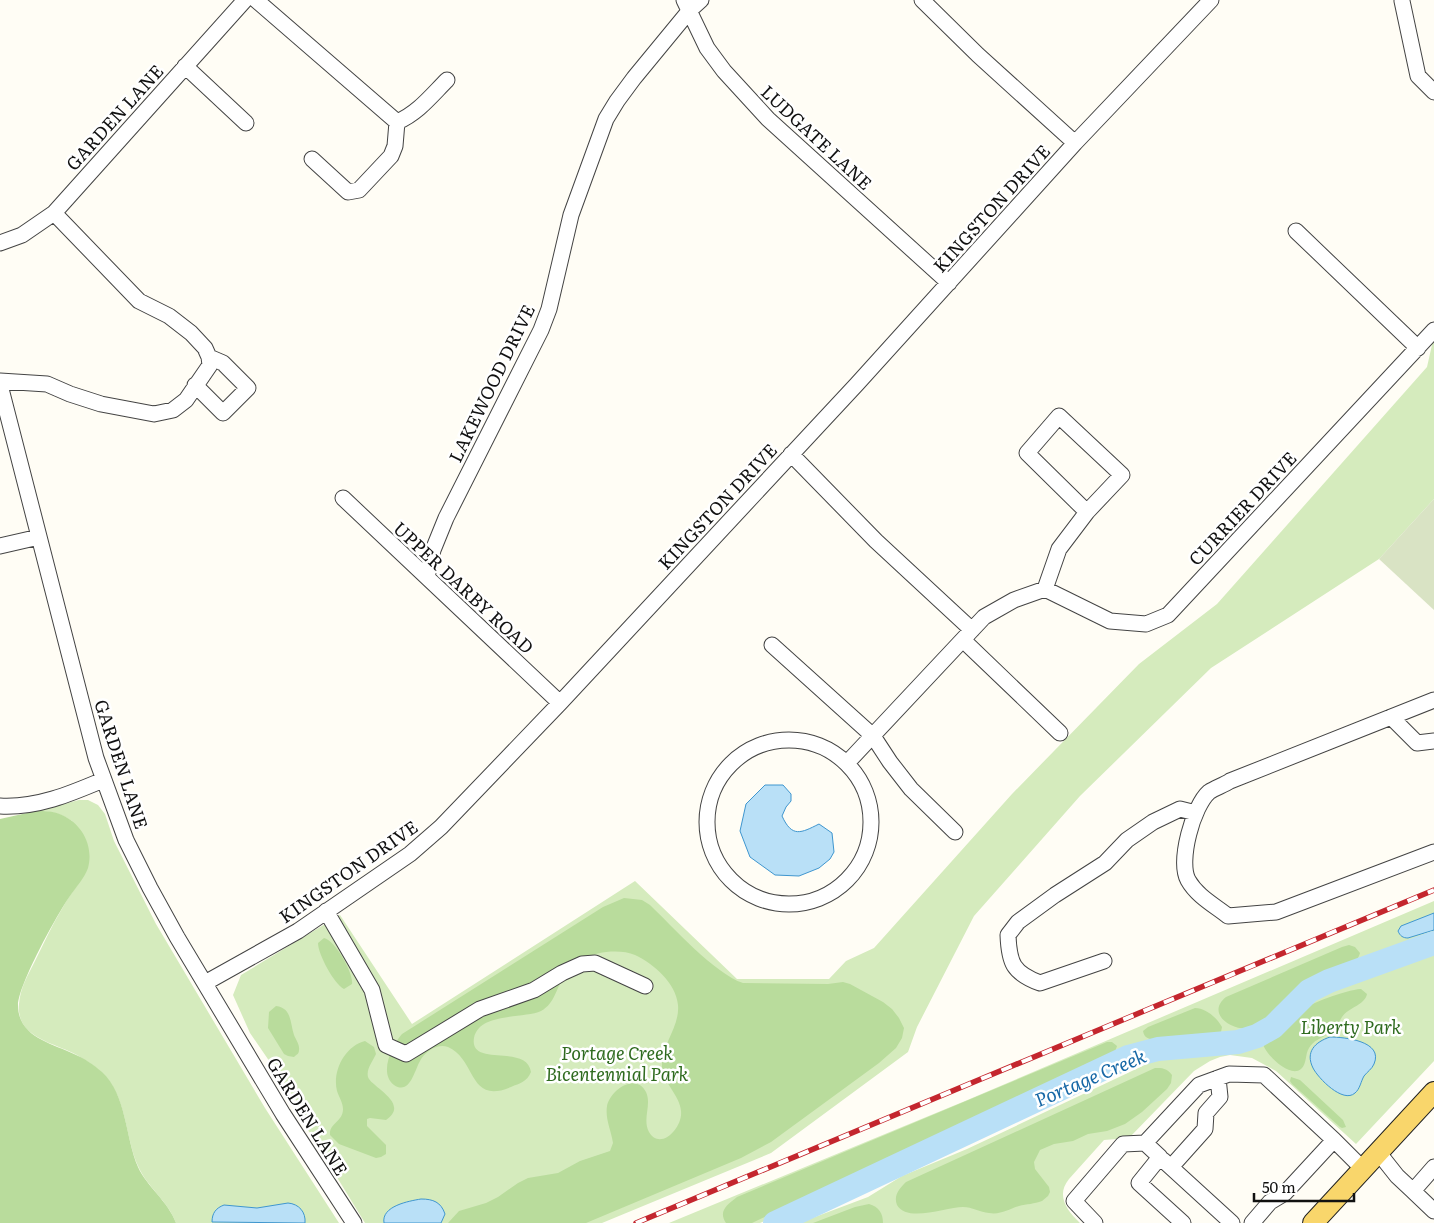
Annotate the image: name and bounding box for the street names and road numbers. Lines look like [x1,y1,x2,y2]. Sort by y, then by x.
street label: GARDEN LANE [59,58,169,176]
street label: LUDGATE LANE [755,78,879,196]
street label: KINGSTON DRIVE [926,138,1056,278]
street label: LAKEWOOD DRIVE [441,299,541,467]
street label: KINGSTON DRIVE [651,437,783,575]
street label: CURRIER DRIVE [1182,445,1302,571]
street label: UPPER DARBY ROAD [388,515,540,659]
street label: GARDEN LANE [88,696,156,832]
street label: KINGSTON DRIVE [273,813,423,929]
street label: GARDEN LANE [261,1052,355,1180]

